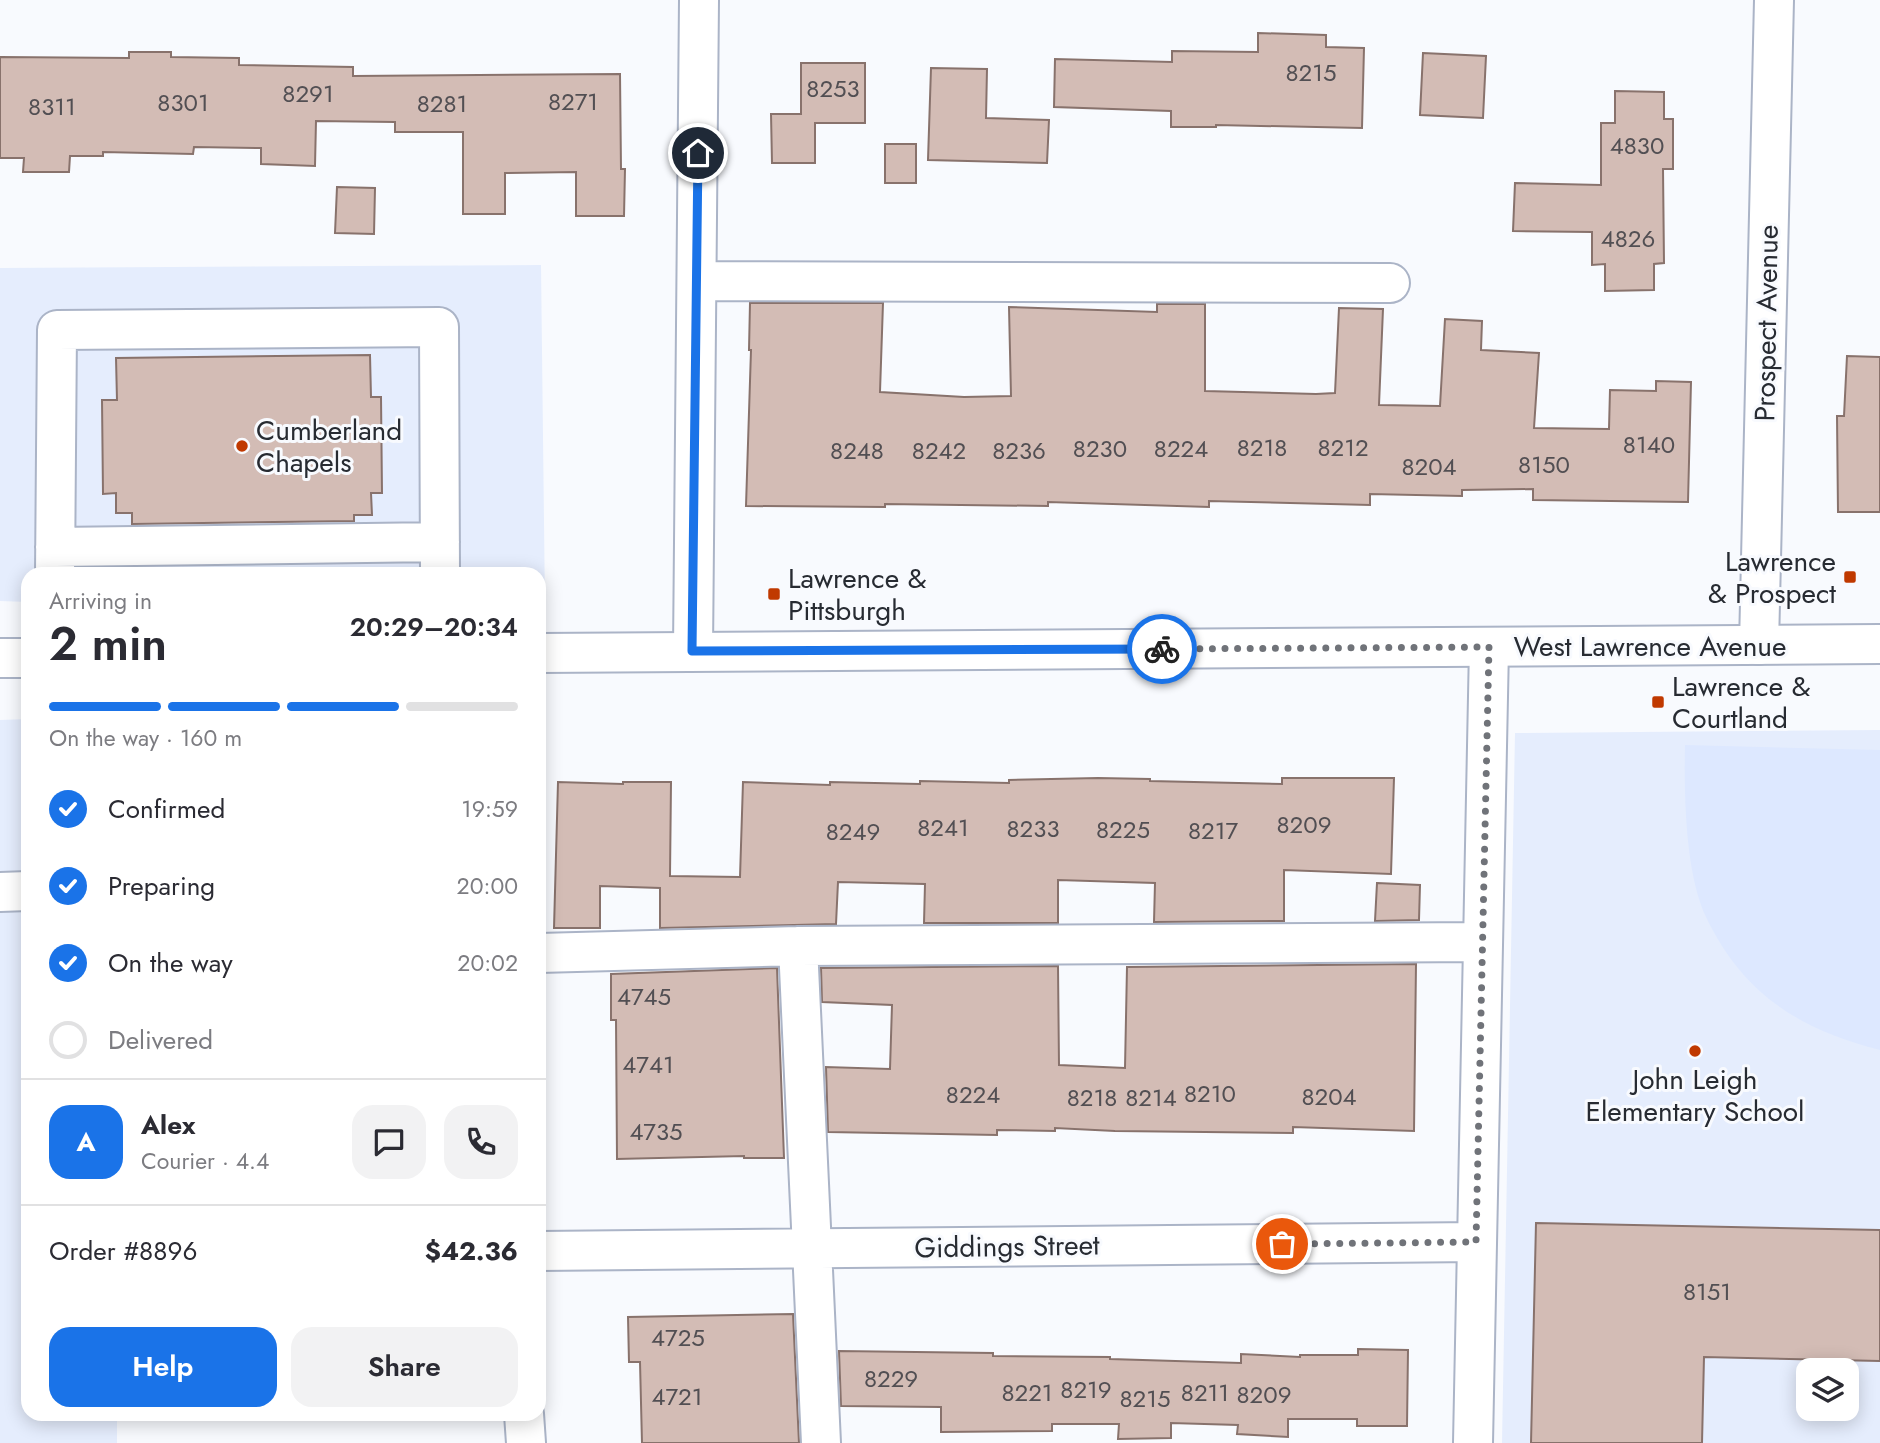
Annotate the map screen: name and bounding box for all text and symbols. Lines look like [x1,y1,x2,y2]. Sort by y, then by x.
house number: 8215 [1285,55,1337,90]
house number: 8253 [806,71,860,106]
house number: 8291 [282,76,334,111]
house number: 8271 [548,84,598,119]
house number: 8301 [157,85,209,120]
house number: 8281 [417,86,467,121]
house number: 8311 [28,89,76,124]
pin [668,123,728,183]
house number: 4830 [1610,128,1664,163]
icon: home [679,134,717,172]
house number: 4826 [1601,221,1655,256]
street label: Prospect Avenue [1744,224,1789,422]
place label: Cumberland Chapels [256,410,402,483]
house number: 8140 [1623,427,1675,462]
house number: 8218 [1237,430,1287,465]
house number: 8212 [1317,430,1369,465]
house number: 8230 [1073,431,1127,466]
house number: 8224 [1154,431,1208,466]
house number: 8248 [830,433,884,468]
house number: 8242 [912,433,966,468]
house number: 8236 [992,433,1046,468]
marker: Cumberland Chapels [234,438,250,454]
house number: 8150 [1518,447,1570,482]
house number: 8204 [1401,449,1457,484]
place label: Lawrence & Prospect [1708,541,1836,614]
place label: Lawrence & Pittsburgh [788,558,926,631]
marker: Lawrence & Prospect [1842,569,1858,585]
text: Arriving in [49,584,152,618]
marker: Lawrence & Pittsburgh [766,586,782,602]
text: 20:29–20:34 [350,608,518,646]
text: 2 min [49,611,167,677]
courier [1127,614,1197,684]
street label: West Lawrence Avenue [1513,626,1787,667]
icon: bike [1143,630,1181,668]
place label: Lawrence & Courtland [1672,666,1810,739]
marker: Lawrence & Courtland [1650,694,1666,710]
text: On the way · 160 m [49,721,242,755]
icon: check [49,790,87,828]
text: Confirmed [108,790,225,828]
text: 19:59 [461,792,518,826]
house number: 8209 [1277,807,1331,842]
house number: 8241 [917,810,969,845]
house number: 8233 [1007,811,1059,846]
house number: 8225 [1096,812,1150,847]
house number: 8217 [1188,813,1238,848]
house number: 8249 [826,814,880,849]
icon: check [49,867,87,905]
text: Preparing [108,867,215,905]
text: 20:00 [457,869,518,903]
icon: check [49,944,87,982]
text: On the way [108,944,233,982]
text: 20:02 [457,946,518,980]
house number: 4745 [617,979,671,1014]
text: Delivered [108,1021,213,1059]
marker: John Leigh Elementary School [1687,1043,1703,1059]
house number: 4741 [622,1047,674,1082]
place label: John Leigh Elementary School [1585,1059,1805,1132]
house number: 8210 [1184,1076,1236,1111]
house number: 8224 [946,1077,1000,1112]
house number: 8204 [1301,1079,1357,1114]
house number: 8218 [1067,1080,1117,1115]
house number: 8214 [1125,1080,1177,1115]
button: chat [352,1105,426,1179]
button: phone [444,1105,518,1179]
text: Alex [141,1106,195,1144]
house number: 4735 [629,1114,683,1149]
text: A [76,1123,96,1161]
text: Courier · 4.4 [141,1144,269,1178]
pin [1252,1214,1312,1274]
street label: Giddings Street [914,1224,1100,1269]
icon: bag [1263,1225,1301,1263]
text: Order #8896 [49,1232,197,1270]
text: $42.36 [425,1232,518,1270]
house number: 8151 [1683,1274,1731,1309]
house number: 4725 [651,1320,705,1355]
button: Help [49,1327,277,1407]
button: Share [291,1327,518,1407]
map controls [1796,1358,1859,1421]
button: layers [1796,1358,1859,1421]
house number: 8229 [864,1361,918,1396]
house number: 8219 [1060,1372,1112,1407]
house number: 8221 [1001,1375,1053,1410]
house number: 8211 [1181,1375,1229,1410]
house number: 8209 [1237,1377,1291,1412]
house number: 4721 [651,1379,703,1414]
house number: 8215 [1119,1381,1171,1416]

